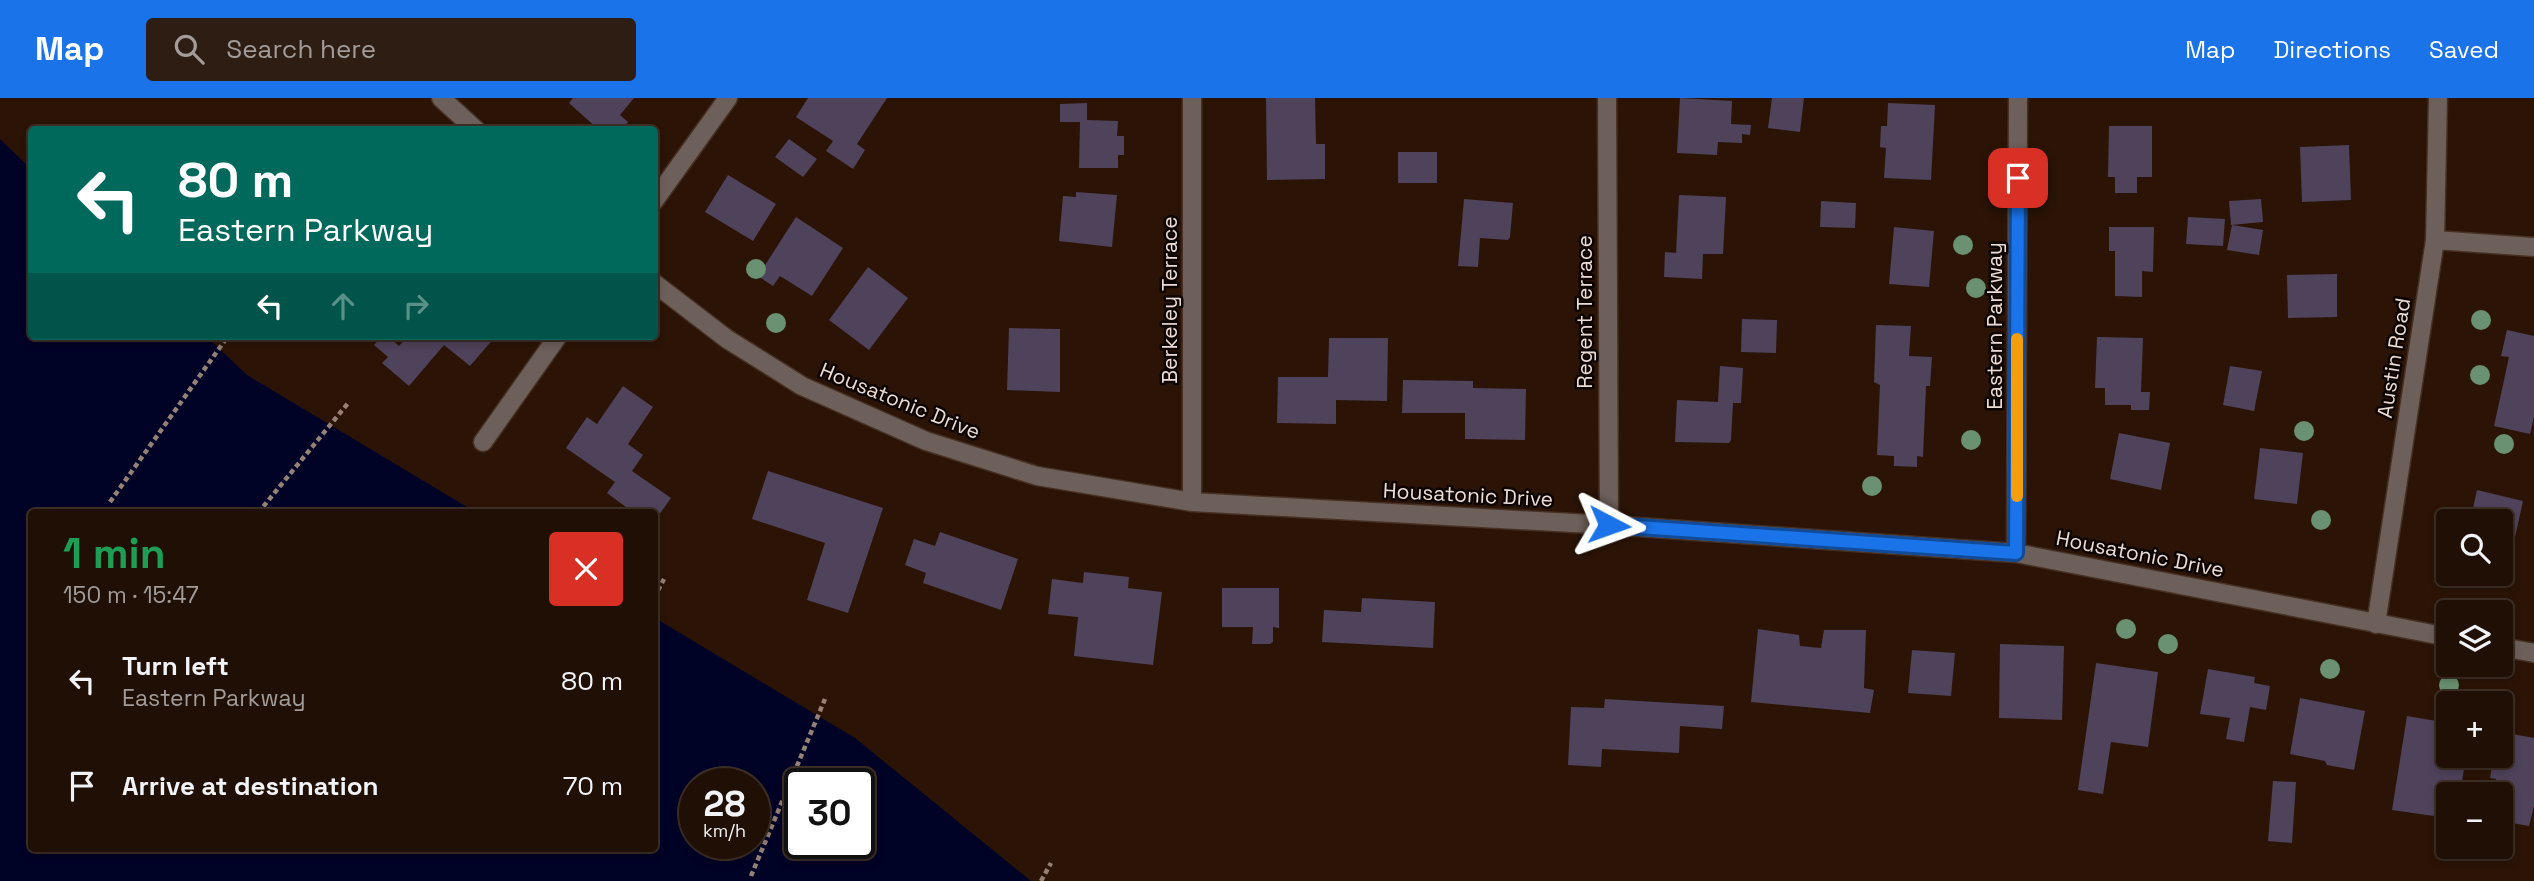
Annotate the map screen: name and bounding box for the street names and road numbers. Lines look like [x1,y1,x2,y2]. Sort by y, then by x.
street label: Berkeley Terrace [1156,216,1183,384]
street label: Regent Terrace [1571,235,1598,389]
street label: Eastern Parkway [1981,242,2008,410]
street label: Austin Road [2371,296,2416,420]
street label: Housatonic Drive [816,356,984,445]
street label: Housatonic Drive [1382,477,1554,512]
street label: Housatonic Drive [2054,524,2226,583]

